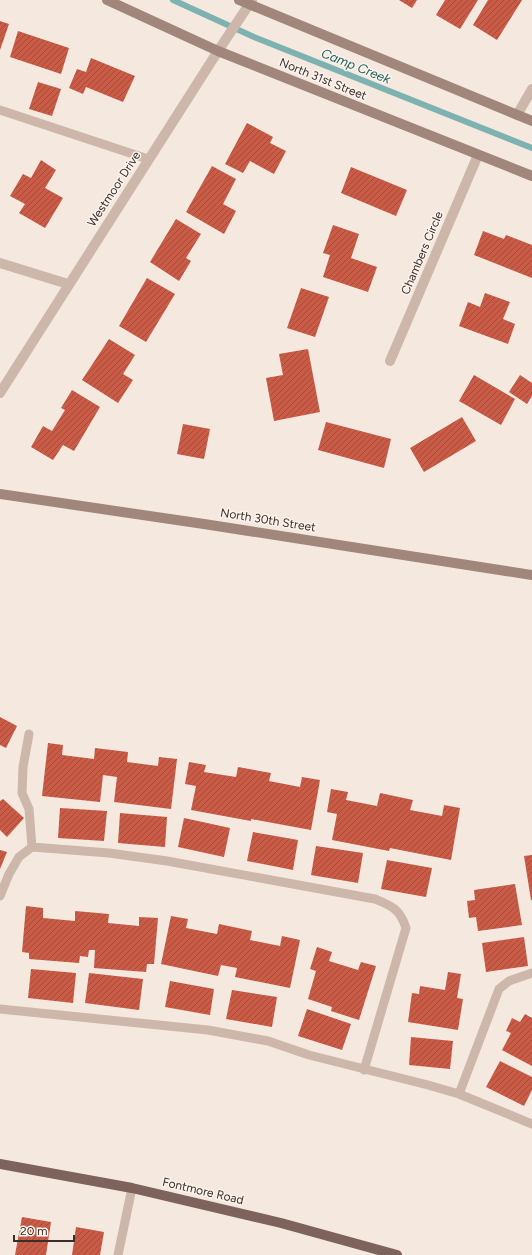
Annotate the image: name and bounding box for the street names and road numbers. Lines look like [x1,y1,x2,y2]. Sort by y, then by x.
street label: North 31st Street [277,55,369,103]
street label: Westmoor Drive [85,148,144,229]
street label: Chambers Circle [398,209,446,297]
street label: North 30th Street [219,506,317,535]
street label: Fontmore Road [161,1175,245,1207]

